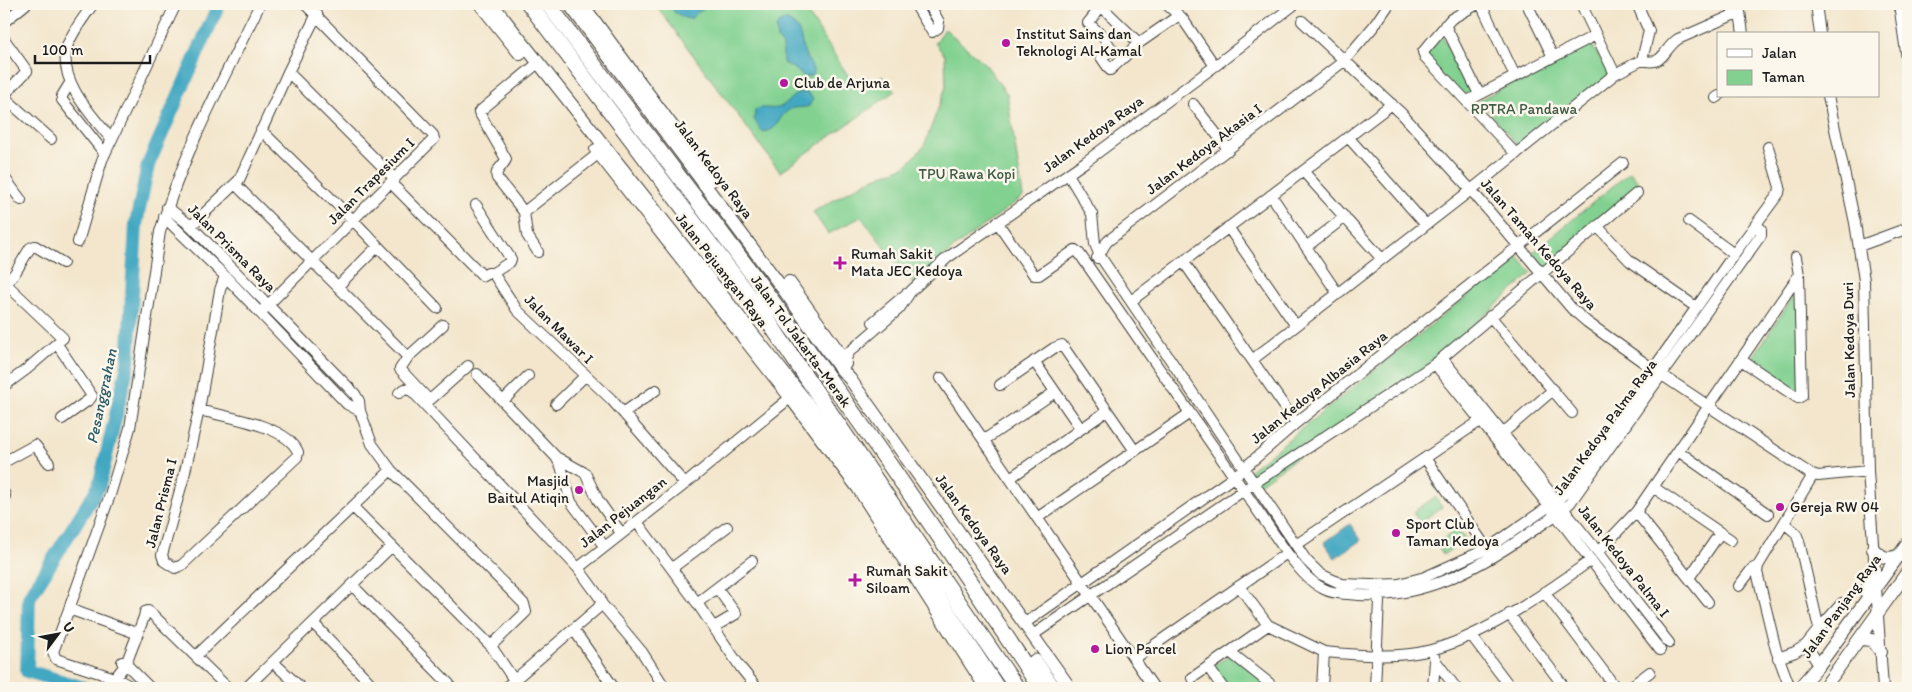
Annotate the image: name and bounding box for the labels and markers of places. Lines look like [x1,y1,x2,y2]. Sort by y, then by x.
place label: Institut Sains dan Teknologi Al-Kamal [1016,25,1142,60]
marker: Institut Sains dan Teknologi Al-Kamal [1000,37,1012,49]
place label: Club de Arjuna [794,74,890,92]
marker: Club de Arjuna [778,77,790,89]
place label: Rumah Sakit Mata JEC Kedoya [851,245,963,280]
marker: Rumah Sakit Mata JEC Kedoya [833,256,847,270]
place label: Masjid Baitul Atiqin [487,472,569,507]
marker: Masjid Baitul Atiqin [573,484,585,496]
place label: Gereja RW 04 [1790,498,1879,516]
marker: Gereja RW 04 [1774,501,1786,513]
place label: Sport Club Taman Kedoya [1406,515,1500,550]
marker: Sport Club Taman Kedoya [1390,527,1402,539]
place label: Rumah Sakit Siloam [866,562,948,597]
marker: Rumah Sakit Siloam [848,573,862,587]
place label: Lion Parcel [1105,640,1177,658]
marker: Lion Parcel [1089,643,1101,655]

